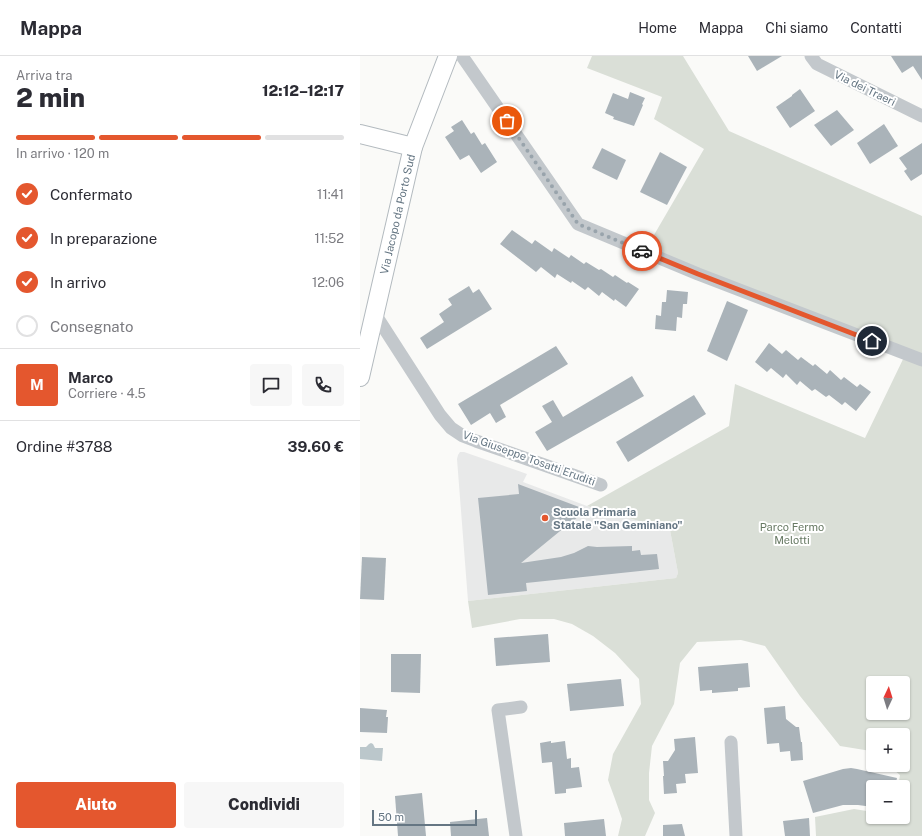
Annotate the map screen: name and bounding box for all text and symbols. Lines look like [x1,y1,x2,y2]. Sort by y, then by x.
text: Mappa [20,17,82,39]
text: Home [638,20,677,36]
text: Mappa [699,20,743,36]
text: Chi siamo [765,20,828,36]
text: Contatti [850,20,902,36]
text: Arriva tra [16,68,72,83]
street label: Via dei Traeri [832,68,898,108]
text: 2 min [16,82,85,113]
text: 12:12–12:17 [262,82,344,99]
pin [490,104,524,138]
icon: bag [496,110,518,132]
text: In arrivo · 120 m [16,146,109,161]
street label: Via Jacopo da Porto Sud [378,153,417,275]
icon: check [16,183,38,205]
text: Confermato [50,186,132,203]
text: 11:41 [317,187,344,202]
icon: check [16,227,38,249]
text: In preparazione [50,230,157,247]
text: 11:52 [314,231,344,246]
courier [622,231,662,271]
icon: car [631,240,653,262]
icon: check [16,271,38,293]
text: In arrivo [50,274,106,291]
text: 12:06 [312,275,344,290]
text: Consegnato [50,318,133,335]
pin [855,324,889,358]
icon: home [861,330,883,352]
button: chat [250,364,292,406]
button: phone [302,364,344,406]
text: Marco [68,369,113,386]
text: M [30,376,44,393]
text: Corriere · 4.5 [68,386,146,401]
street label: Via Giuseppe Tosatti Eruditi [461,428,597,488]
text: Ordine #3788 [16,438,112,455]
text: 39.60 € [287,438,344,455]
place label: Scuola Primaria Statale "San Geminiano" [553,506,683,531]
marker: Scuola Primaria Statale "San Geminiano" [540,513,550,523]
park label: Parco Fermo Melotti [760,521,824,546]
north arrow [866,676,910,720]
map controls [866,676,910,824]
button: + [866,728,910,772]
button: − [866,780,910,824]
button: Aiuto [16,782,176,828]
button: Condividi [184,782,344,828]
scale bar [372,808,477,827]
text: 50 m [378,811,404,823]

